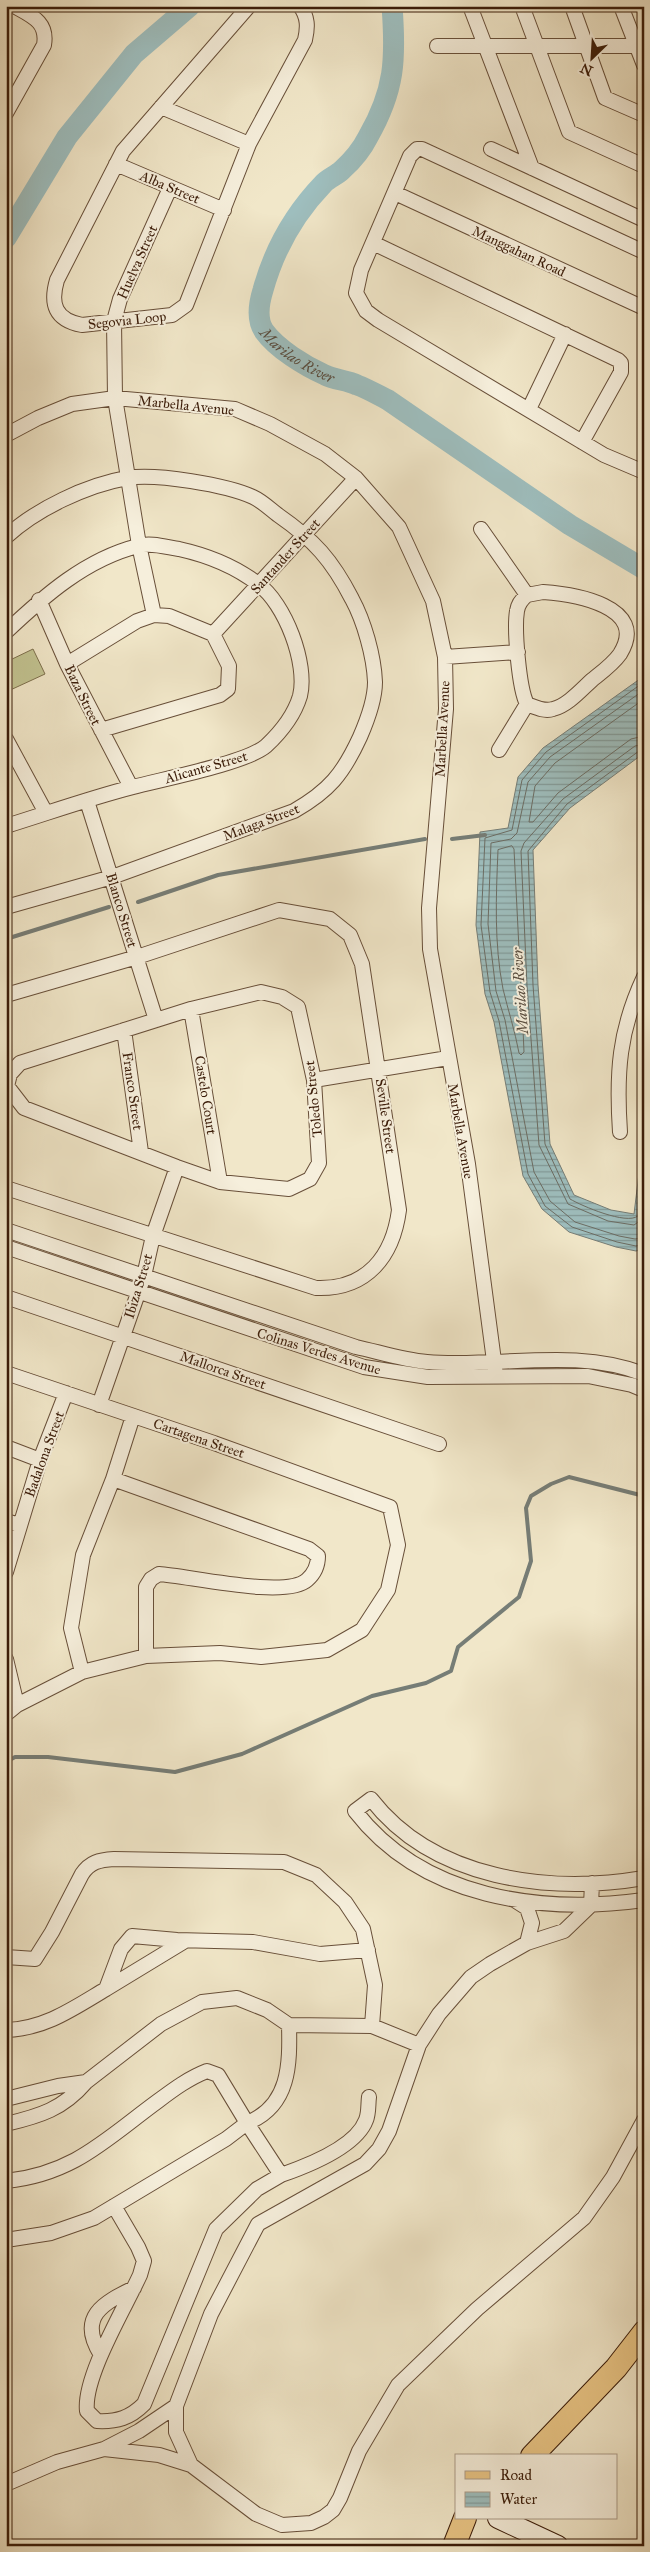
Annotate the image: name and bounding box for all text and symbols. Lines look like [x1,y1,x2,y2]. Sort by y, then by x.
north arrow [568,32,618,82]
text: N [578,59,596,80]
street label: Alba Street [136,167,202,208]
street label: Manggahan Road [469,222,568,281]
street label: Huelva Street [114,223,161,302]
street label: Segovia Loop [87,308,167,333]
water label: Marilao River [255,323,337,387]
street label: Marbella Avenue [137,392,235,419]
street label: Santander Street [247,515,324,598]
street label: Baza Street [61,662,105,728]
street label: Marbella Avenue [431,680,454,778]
street label: Alicante Street [162,748,249,788]
street label: Malaga Street [221,800,302,845]
street label: Blanco Street [102,871,141,950]
water label: Marilao River [508,946,532,1037]
street label: Franco Street [119,1051,146,1131]
street label: Castelo Court [191,1054,220,1136]
street label: Toledo Street [301,1060,326,1138]
street label: Seville Street [372,1077,399,1155]
street label: Marbella Avenue [444,1082,477,1180]
street label: Ibiza Street [121,1252,156,1321]
street label: Colinas Verdes Avenue [255,1325,383,1378]
street label: Mallorca Street [178,1348,268,1393]
street label: Badalona Street [21,1409,68,1500]
street label: Cartagena Street [151,1415,247,1462]
legend [455,2454,618,2520]
text: Road [500,2466,532,2484]
text: Water [500,2490,537,2508]

